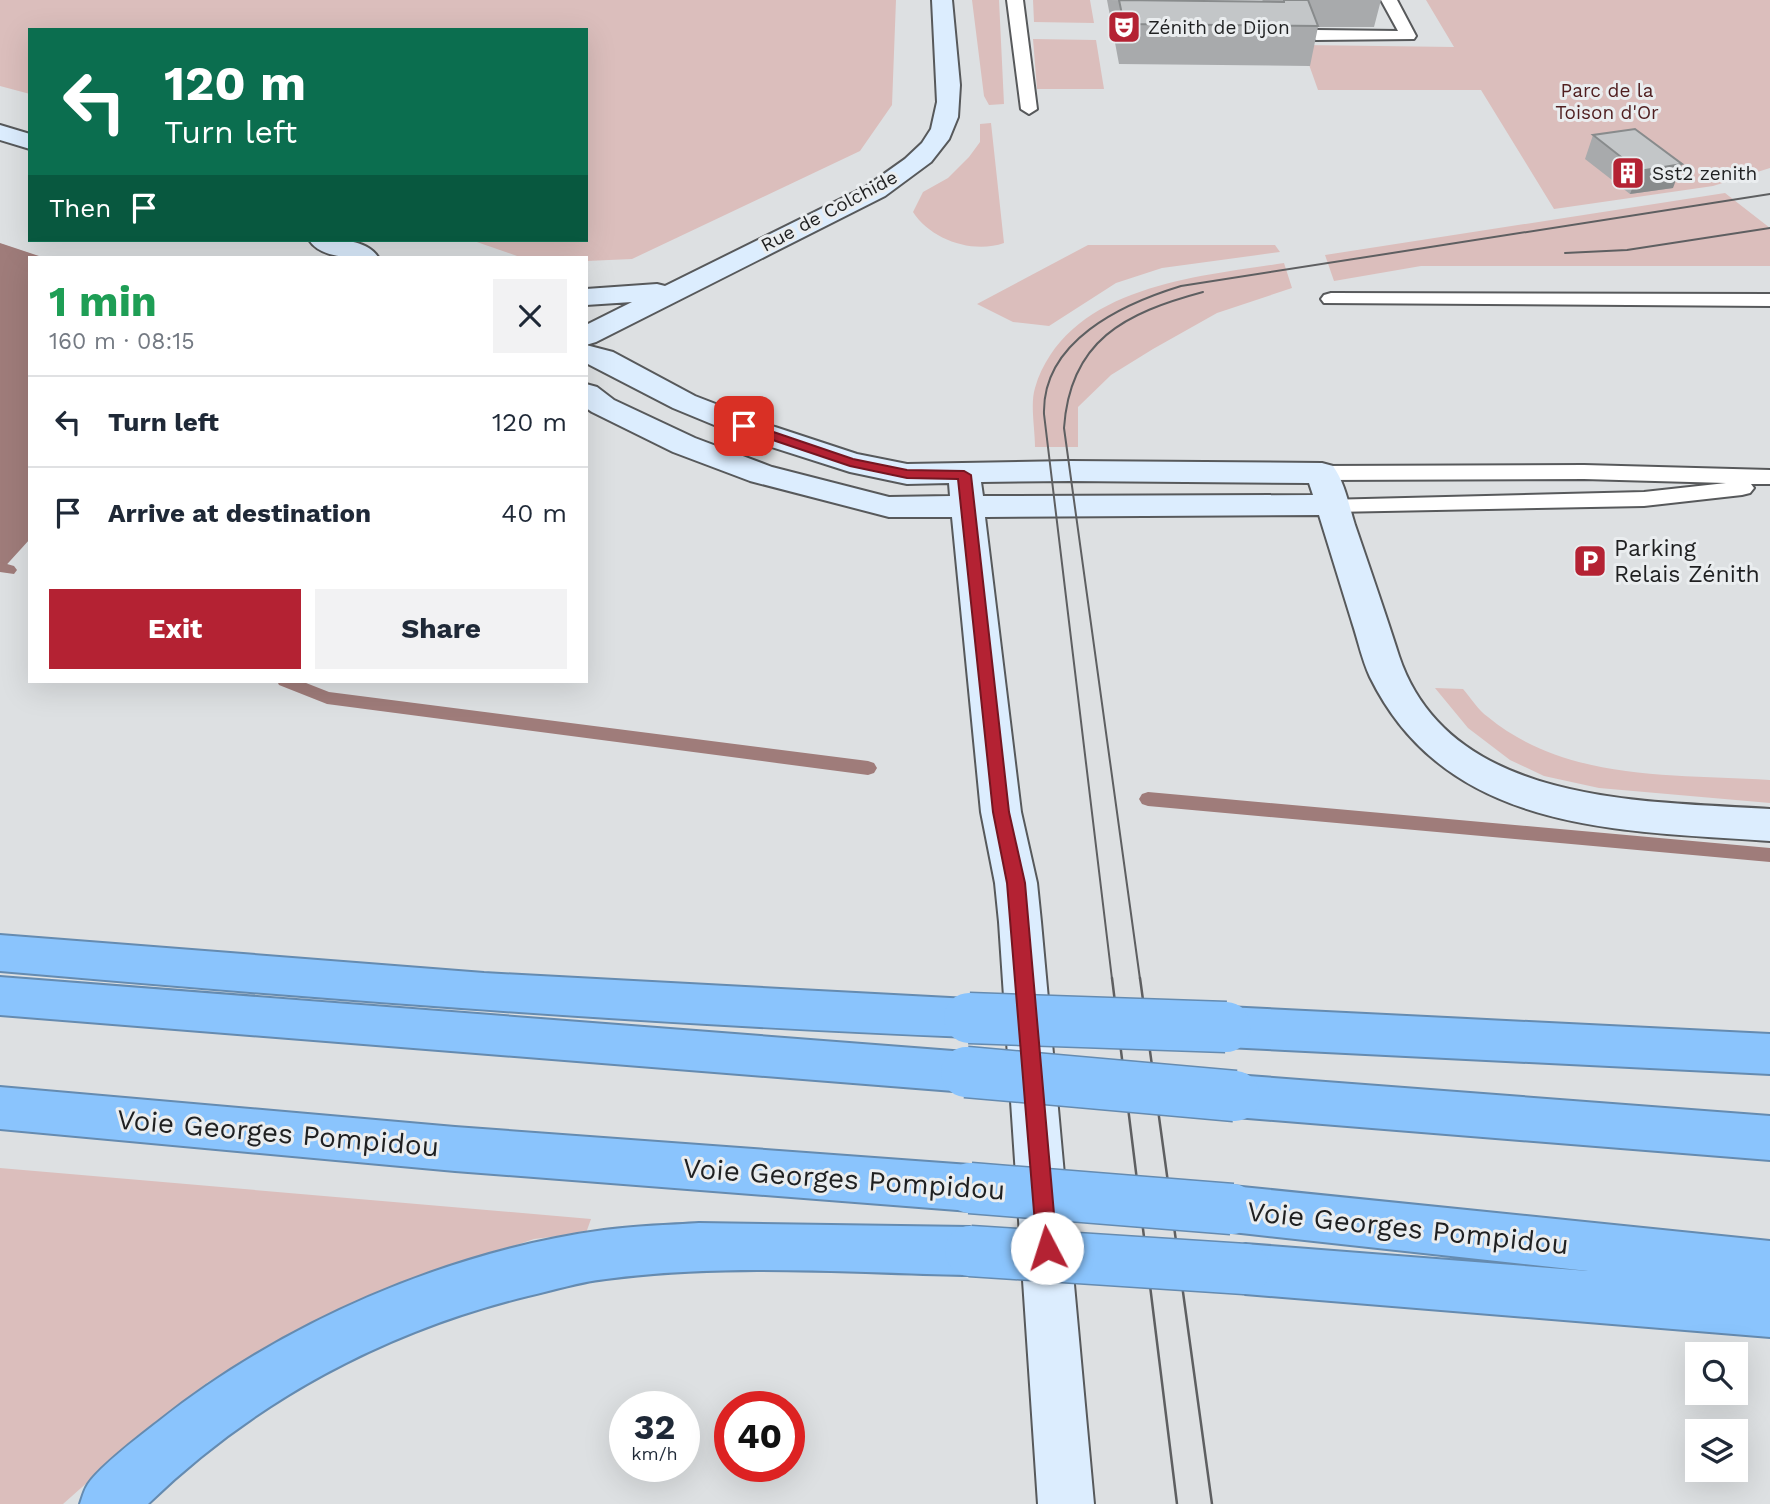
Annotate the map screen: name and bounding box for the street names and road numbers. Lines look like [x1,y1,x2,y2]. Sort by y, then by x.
street label: Rue de Colchide [757,165,901,257]
street label: Voie Georges Pompidou [116,1102,440,1164]
street label: Voie Georges Pompidou [682,1151,1006,1207]
street label: Voie Georges Pompidou [1246,1195,1570,1261]

